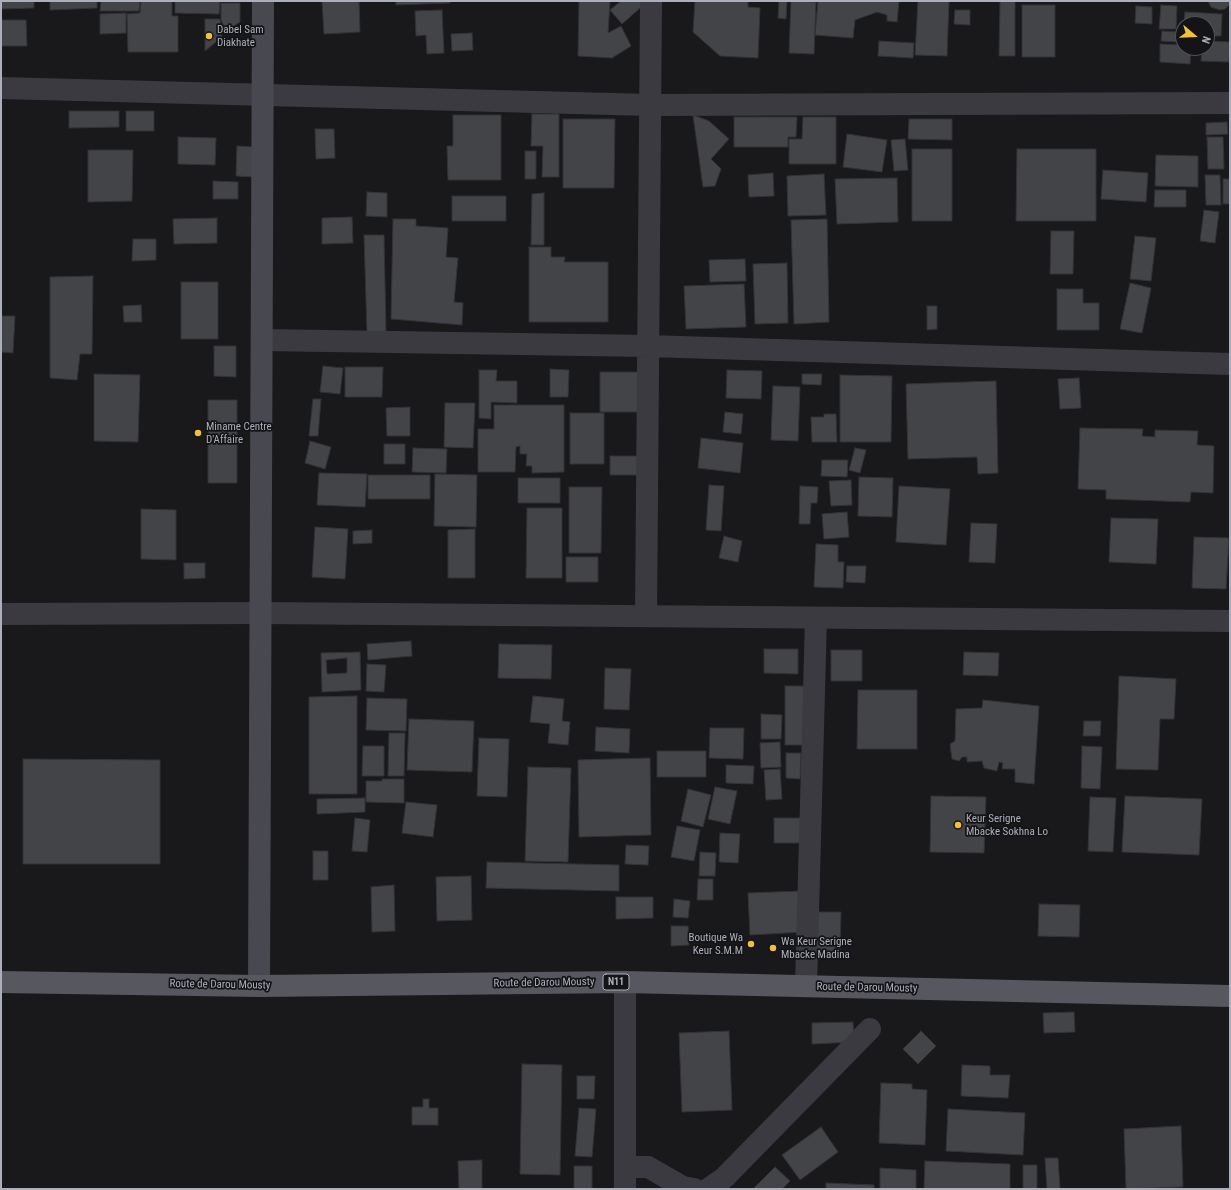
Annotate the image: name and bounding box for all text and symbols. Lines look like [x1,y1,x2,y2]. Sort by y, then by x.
north arrow [1175,16,1215,56]
place label: Dabel Sam Diakhate [217,23,263,49]
marker: Dabel Sam Diakhate [204,31,214,41]
text: N [1199,34,1213,45]
place label: Miname Centre D'Affaire [206,420,272,446]
marker: Miname Centre D'Affaire [193,428,203,438]
place label: Keur Serigne Mbacke Sokhna Lo [966,812,1048,838]
marker: Keur Serigne Mbacke Sokhna Lo [953,820,963,830]
place label: Boutique Wa Keur S.M.M [688,931,743,957]
place label: Wa Keur Serigne Mbacke Madina [781,935,852,961]
marker: Boutique Wa Keur S.M.M [746,939,756,949]
marker: Wa Keur Serigne Mbacke Madina [768,943,778,953]
road number: N11 [603,974,629,990]
street label: Route de Darou Mousty [493,976,595,990]
street label: Route de Darou Mousty [169,978,271,992]
street label: Route de Darou Mousty [816,981,918,995]

